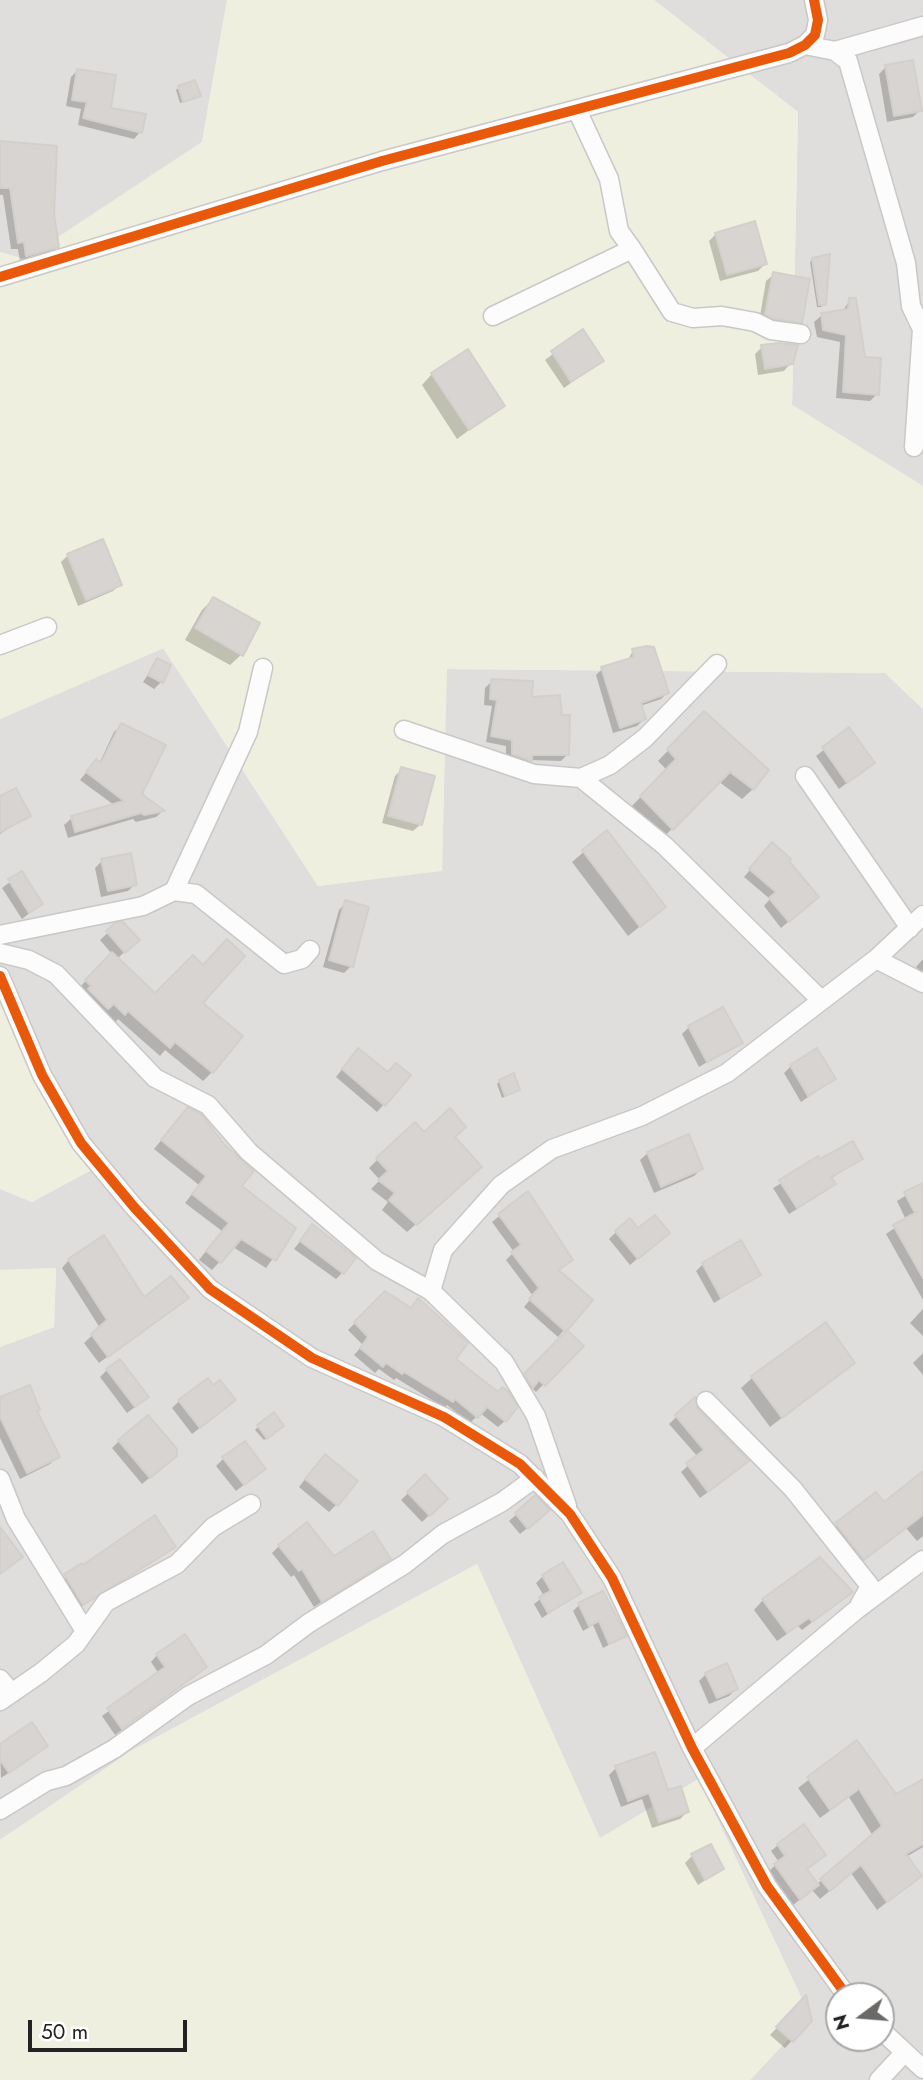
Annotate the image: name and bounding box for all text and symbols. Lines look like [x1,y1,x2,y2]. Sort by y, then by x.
north arrow [825,1982,895,2052]
scale bar [32,2007,191,2050]
text: N [826,2011,856,2033]
text: 50 m [41,2017,88,2047]

